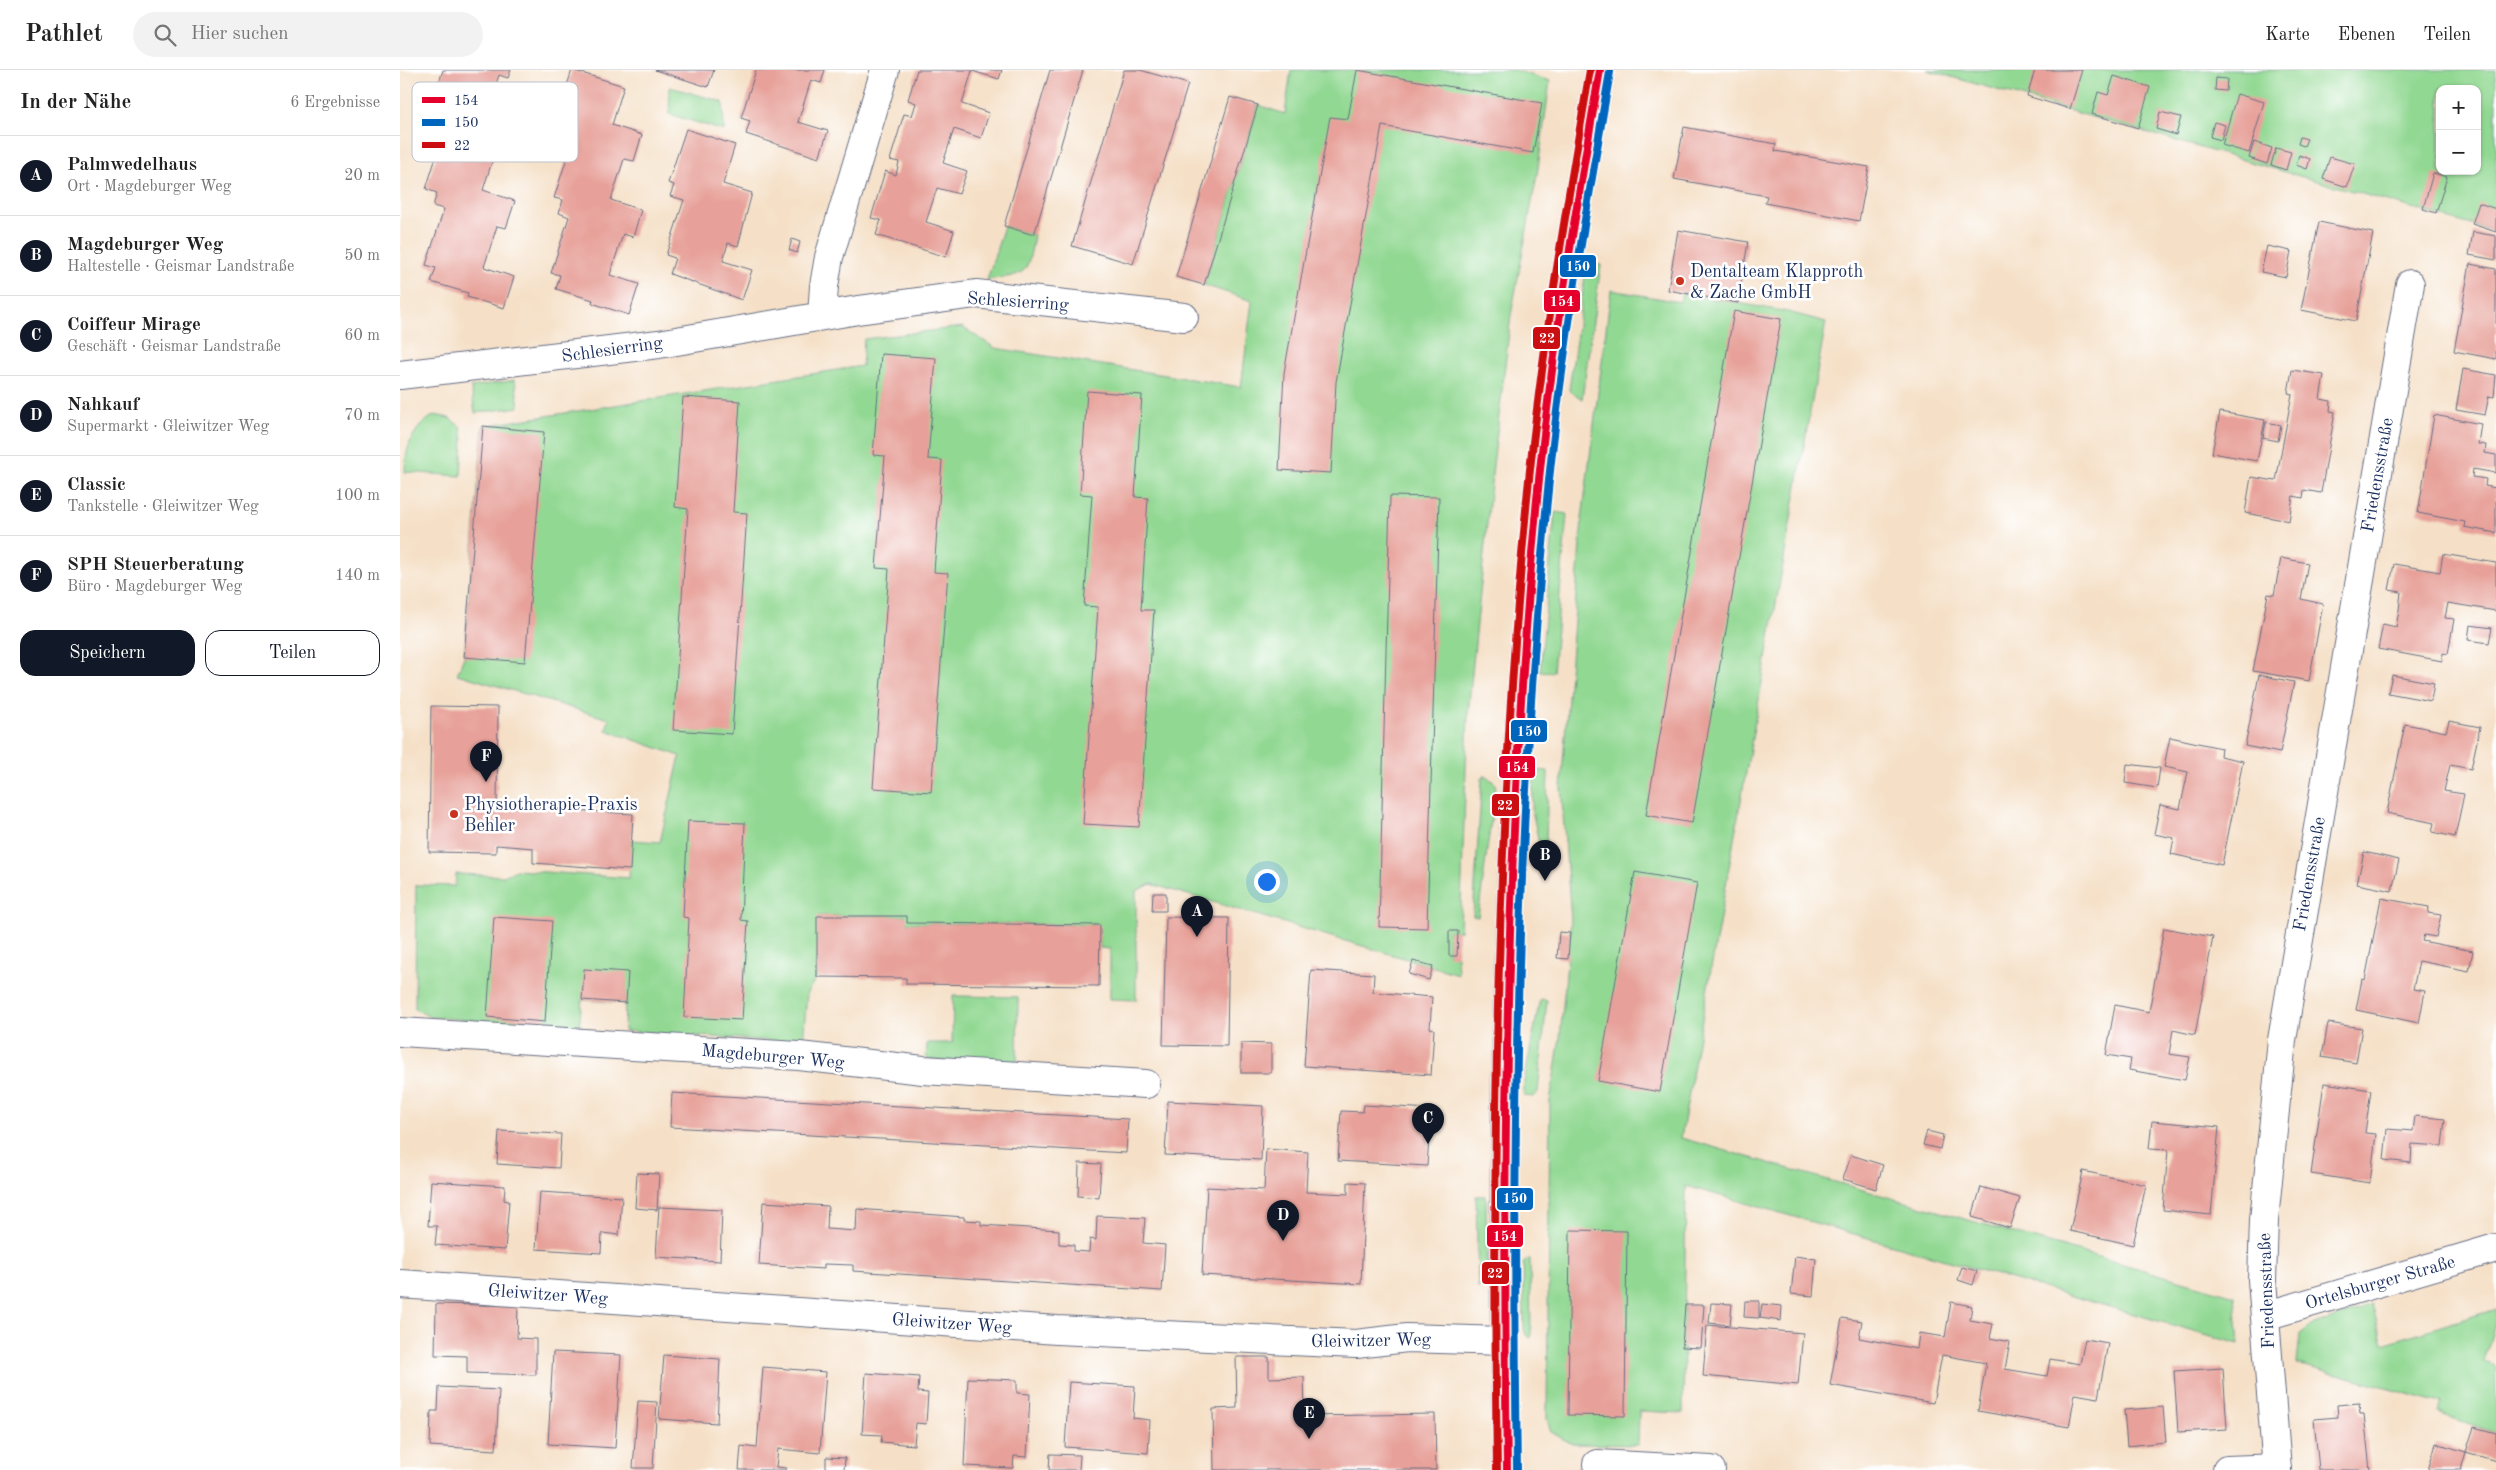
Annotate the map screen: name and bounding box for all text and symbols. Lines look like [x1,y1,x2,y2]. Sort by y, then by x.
search box [133,12,483,57]
icon: search [151,21,179,49]
text: Pathlet [25,23,103,47]
text: Hier suchen [191,25,289,44]
text: Karte [2265,26,2310,44]
text: Ebenen [2338,26,2395,44]
text: Teilen [2423,26,2471,44]
legend [412,82,578,162]
map controls [2436,85,2481,175]
button: + [2436,85,2481,130]
text: In der Nähe [20,92,131,113]
text: 154 [454,94,478,108]
text: 6 Ergebnisse [290,95,380,111]
text: 150 [454,116,478,130]
button: − [2436,130,2481,175]
text: 22 [454,139,470,153]
text: Palmwedelhaus [67,156,197,175]
text: A [30,168,42,184]
text: 20 m [344,168,380,184]
text: Ort · Magdeburger Weg [67,179,231,195]
text: Magdeburger Weg [67,236,223,255]
text: B [30,248,42,264]
text: 50 m [344,248,380,264]
line badge: 150 [1559,254,1597,278]
text: Haltestelle · Geismar Landstraße [67,259,294,275]
text: 150 [1566,260,1590,274]
place label: Dentalteam Klapproth & Zache GmbH [1690,263,1864,302]
marker: Dentalteam Klapproth & Zache GmbH [1674,275,1686,287]
street label: Schlesierring [966,289,1070,315]
line badge: 154 [1543,289,1581,313]
text: 154 [1550,295,1574,309]
text: Coiffeur Mirage [67,316,201,335]
line badge: 22 [1532,326,1561,350]
text: C [31,328,41,344]
text: 60 m [344,328,380,344]
text: 22 [1539,332,1555,346]
street label: Schlesierring [560,334,664,366]
text: Geschäft · Geismar Landstraße [67,339,281,355]
text: Nahkauf [67,396,139,415]
text: D [30,408,42,424]
text: 70 m [344,408,380,424]
street label: Friedensstraße [2359,416,2397,534]
text: Supermarkt · Gleiwitzer Weg [67,419,269,435]
text: Classic [67,476,126,495]
text: E [30,488,42,504]
text: 100 m [335,488,380,504]
text: Tankstelle · Gleiwitzer Weg [67,499,259,515]
text: SPH Steuerberatung [67,556,244,575]
text: F [31,568,41,584]
text: 140 m [335,568,380,584]
text: Büro · Magdeburger Weg [67,579,242,595]
button: Speichern [20,630,195,676]
button: Teilen [205,630,380,676]
line badge: 150 [1510,719,1548,743]
text: 150 [1517,725,1541,739]
pin: F [470,741,502,782]
line badge: 154 [1498,755,1536,779]
text: 154 [1505,761,1529,775]
line badge: 22 [1491,793,1520,817]
place label: Physiotherapie-Praxis Behler [464,796,638,835]
text: 22 [1497,799,1513,813]
marker: Physiotherapie-Praxis Behler [448,808,460,820]
street label: Friedensstraße [2291,815,2329,933]
pin: B [1529,840,1561,881]
your location [1254,869,1280,895]
pin: A [1181,896,1213,937]
street label: Magdeburger Weg [701,1042,845,1072]
pin: C [1412,1103,1444,1144]
line badge: 150 [1496,1187,1534,1211]
text: 150 [1503,1192,1527,1206]
pin: D [1267,1200,1299,1241]
line badge: 154 [1486,1224,1524,1248]
text: 154 [1493,1230,1517,1244]
street label: Friedensstraße [2256,1233,2278,1349]
street label: Ortelsburger Straße [2303,1253,2457,1313]
line badge: 22 [1481,1261,1510,1285]
text: 22 [1487,1267,1503,1281]
street label: Gleiwitzer Weg [487,1282,609,1308]
street label: Gleiwitzer Weg [891,1311,1013,1337]
street label: Gleiwitzer Weg [1311,1331,1432,1351]
pin: E [1293,1398,1325,1439]

